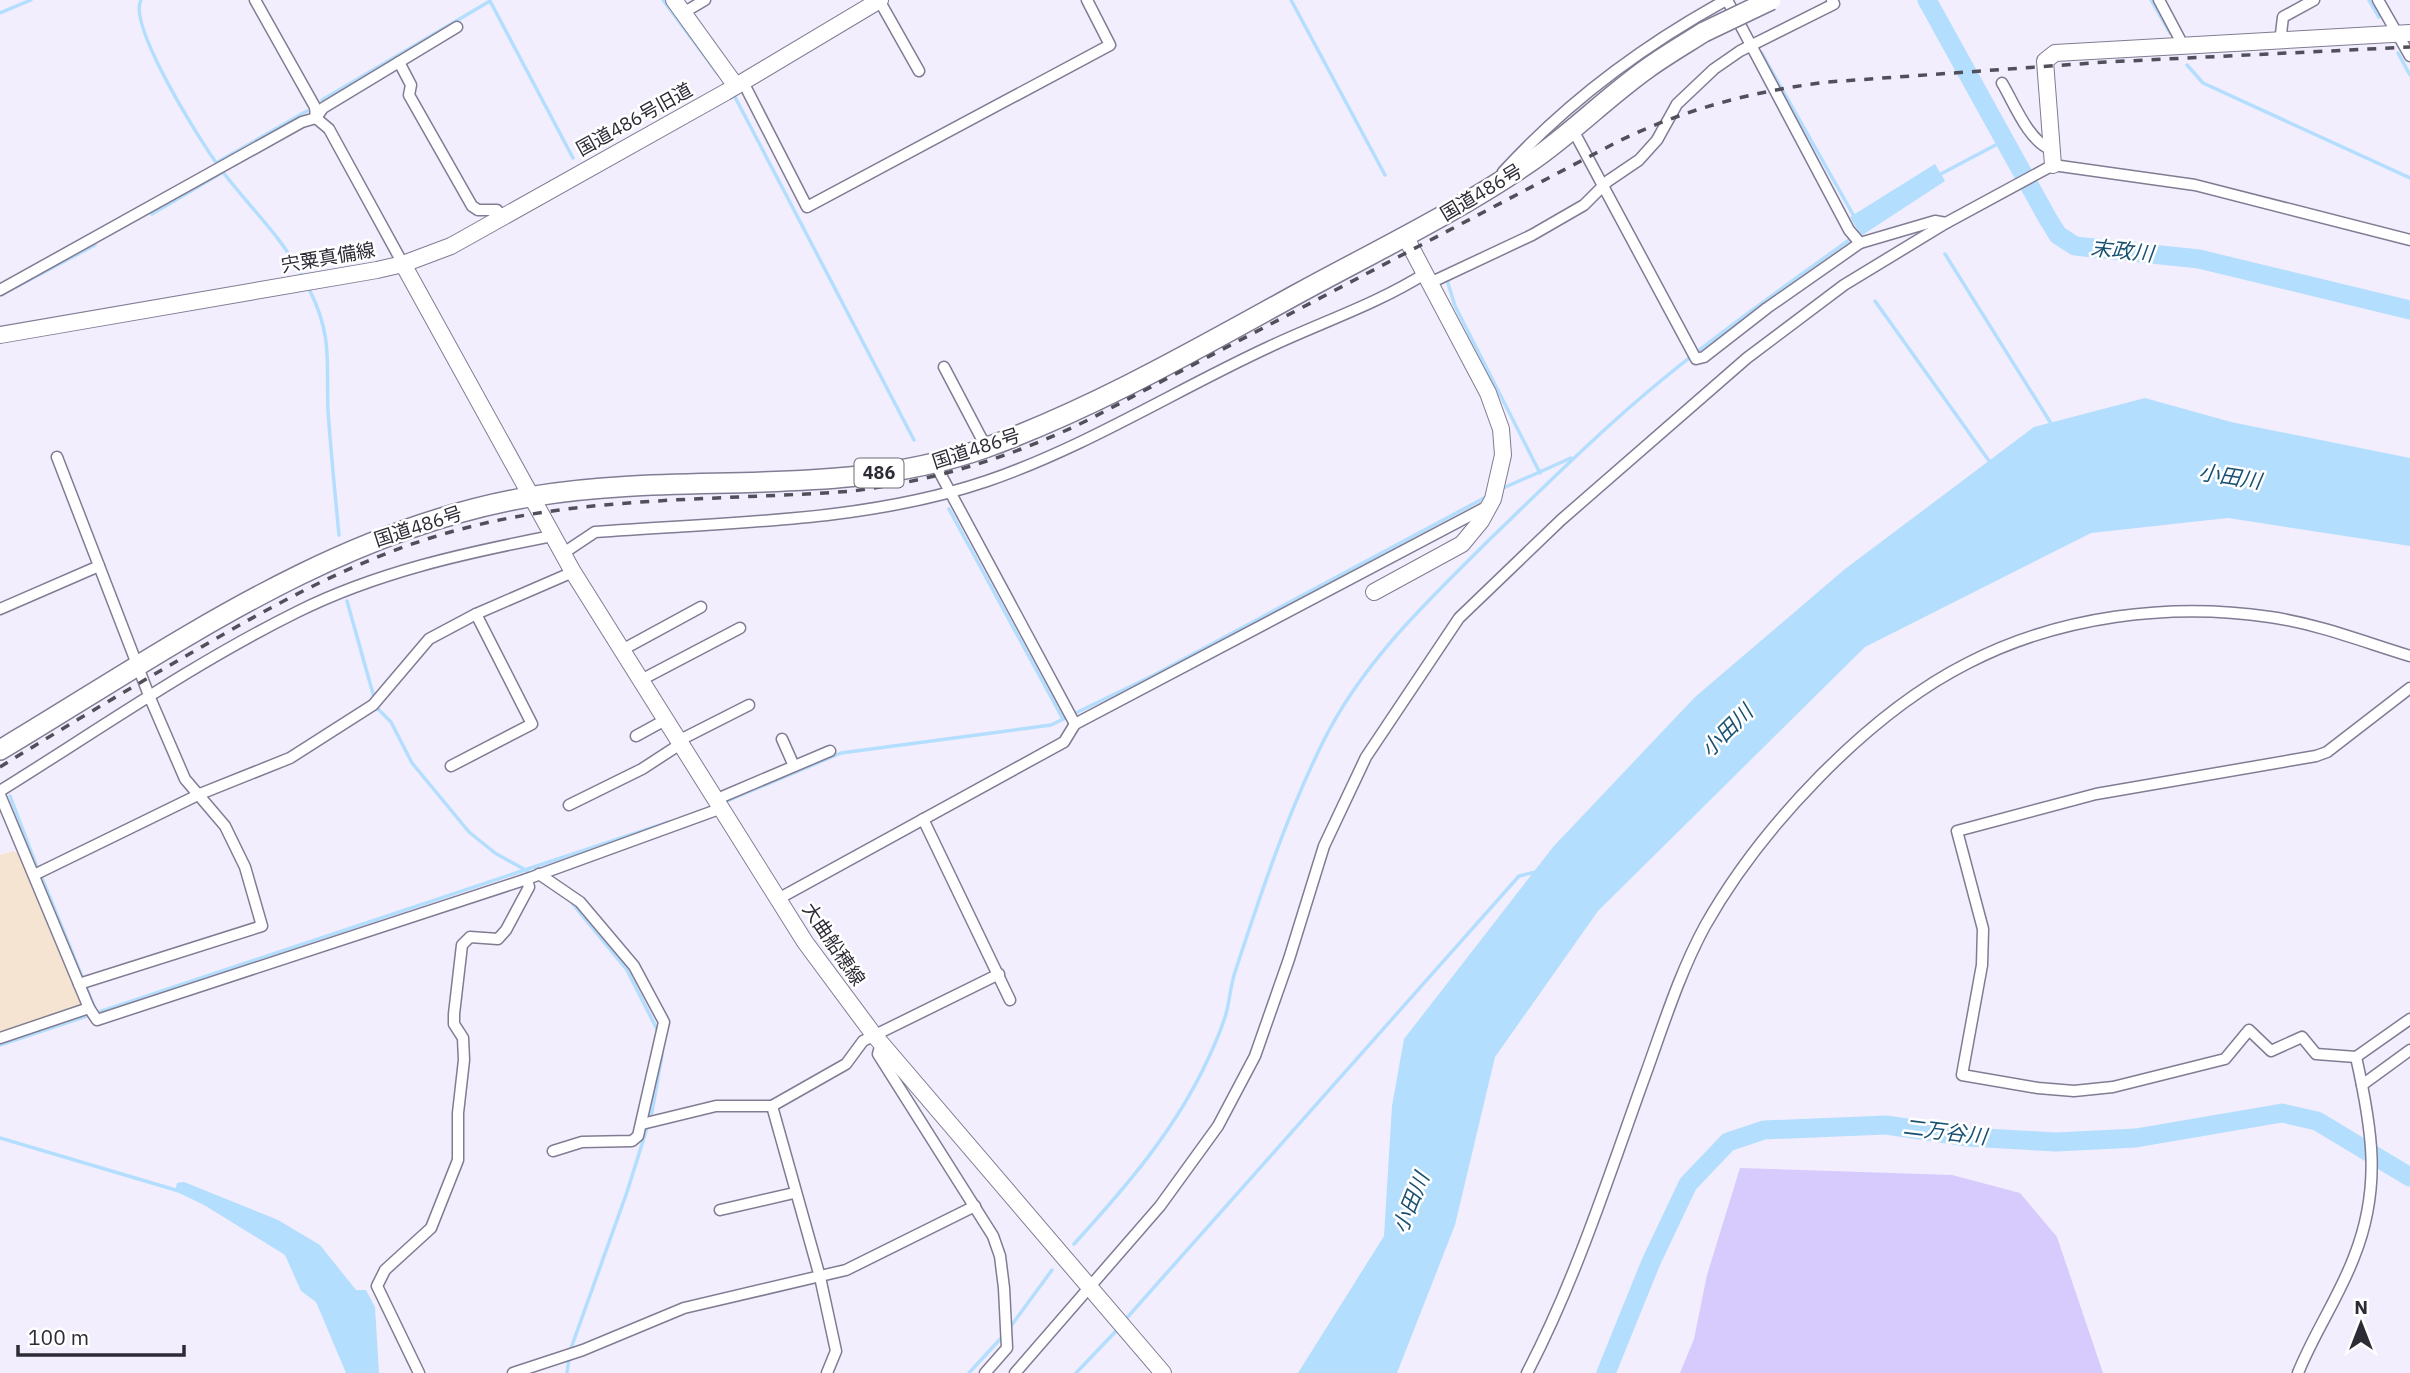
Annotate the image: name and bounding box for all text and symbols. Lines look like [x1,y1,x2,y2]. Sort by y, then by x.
street label: 国道486号旧道 [572,77,696,161]
street label: 国道486号 [1436,158,1526,226]
water label: 末政川 [2089,233,2157,267]
street label: 宍粟真備線 [279,237,377,277]
street label: 国道486号 [929,422,1023,474]
water label: 小田川 [2197,457,2265,495]
road number: 486 [854,458,903,488]
street label: 国道486号 [371,500,465,552]
water label: 小田川 [1694,697,1760,762]
street label: 大曲船穂線 [797,898,871,990]
water label: 二万谷川 [1902,1112,1990,1150]
water label: 小田川 [1385,1166,1436,1237]
north arrow [2326,1289,2396,1359]
text: N [2354,1295,2368,1319]
scale bar [18,1314,184,1358]
text: 100 m [28,1323,89,1351]

